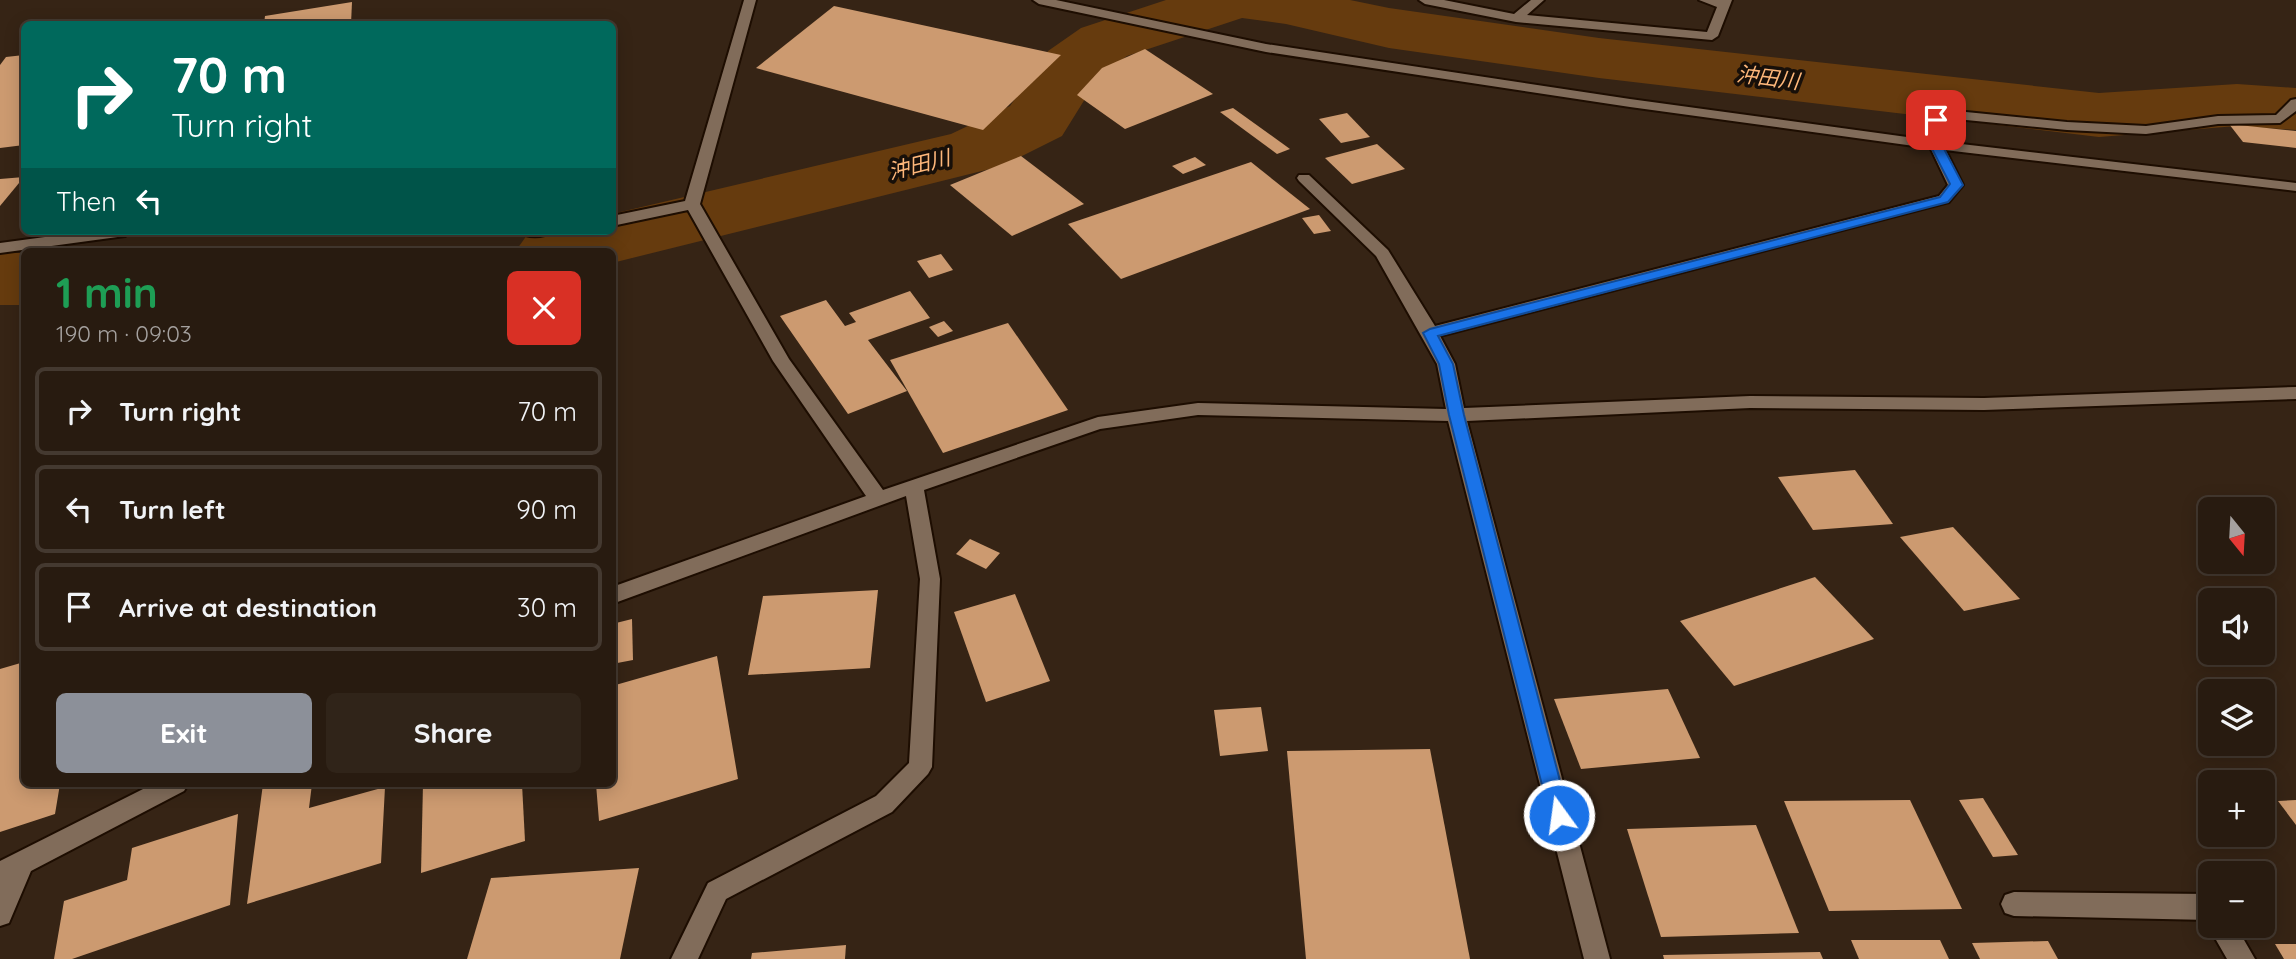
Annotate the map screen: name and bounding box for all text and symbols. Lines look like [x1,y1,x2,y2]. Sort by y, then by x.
text: 70 m [171,44,287,105]
icon: right [56,49,147,140]
water label: 沖田川 [1735,60,1803,94]
pin [1906,90,1966,150]
icon: arrive [1917,101,1955,139]
text: Turn right [171,105,312,145]
water label: 沖田川 [885,143,955,184]
icon: left [130,182,168,220]
text: Then [56,185,116,218]
text: 1 min [56,266,158,319]
button: close [507,271,581,345]
text: 190 m · 09:03 [56,319,192,348]
icon: right [60,392,98,430]
text: Turn right [119,395,241,428]
text: 70 m [517,395,577,428]
icon: left [60,490,98,528]
text: Turn left [119,493,226,526]
text: 90 m [516,493,577,526]
north arrow [2198,497,2275,574]
map controls [2198,497,2275,938]
icon: arrive [60,588,98,626]
button: sound [2198,588,2275,665]
text: Arrive at destination [119,591,377,624]
text: 30 m [517,591,577,624]
button: layers [2198,679,2275,756]
button: Exit [56,693,312,773]
button: Share [326,693,581,773]
button: + [2198,770,2275,847]
position arrow [1522,778,1596,852]
button: − [2198,861,2275,938]

